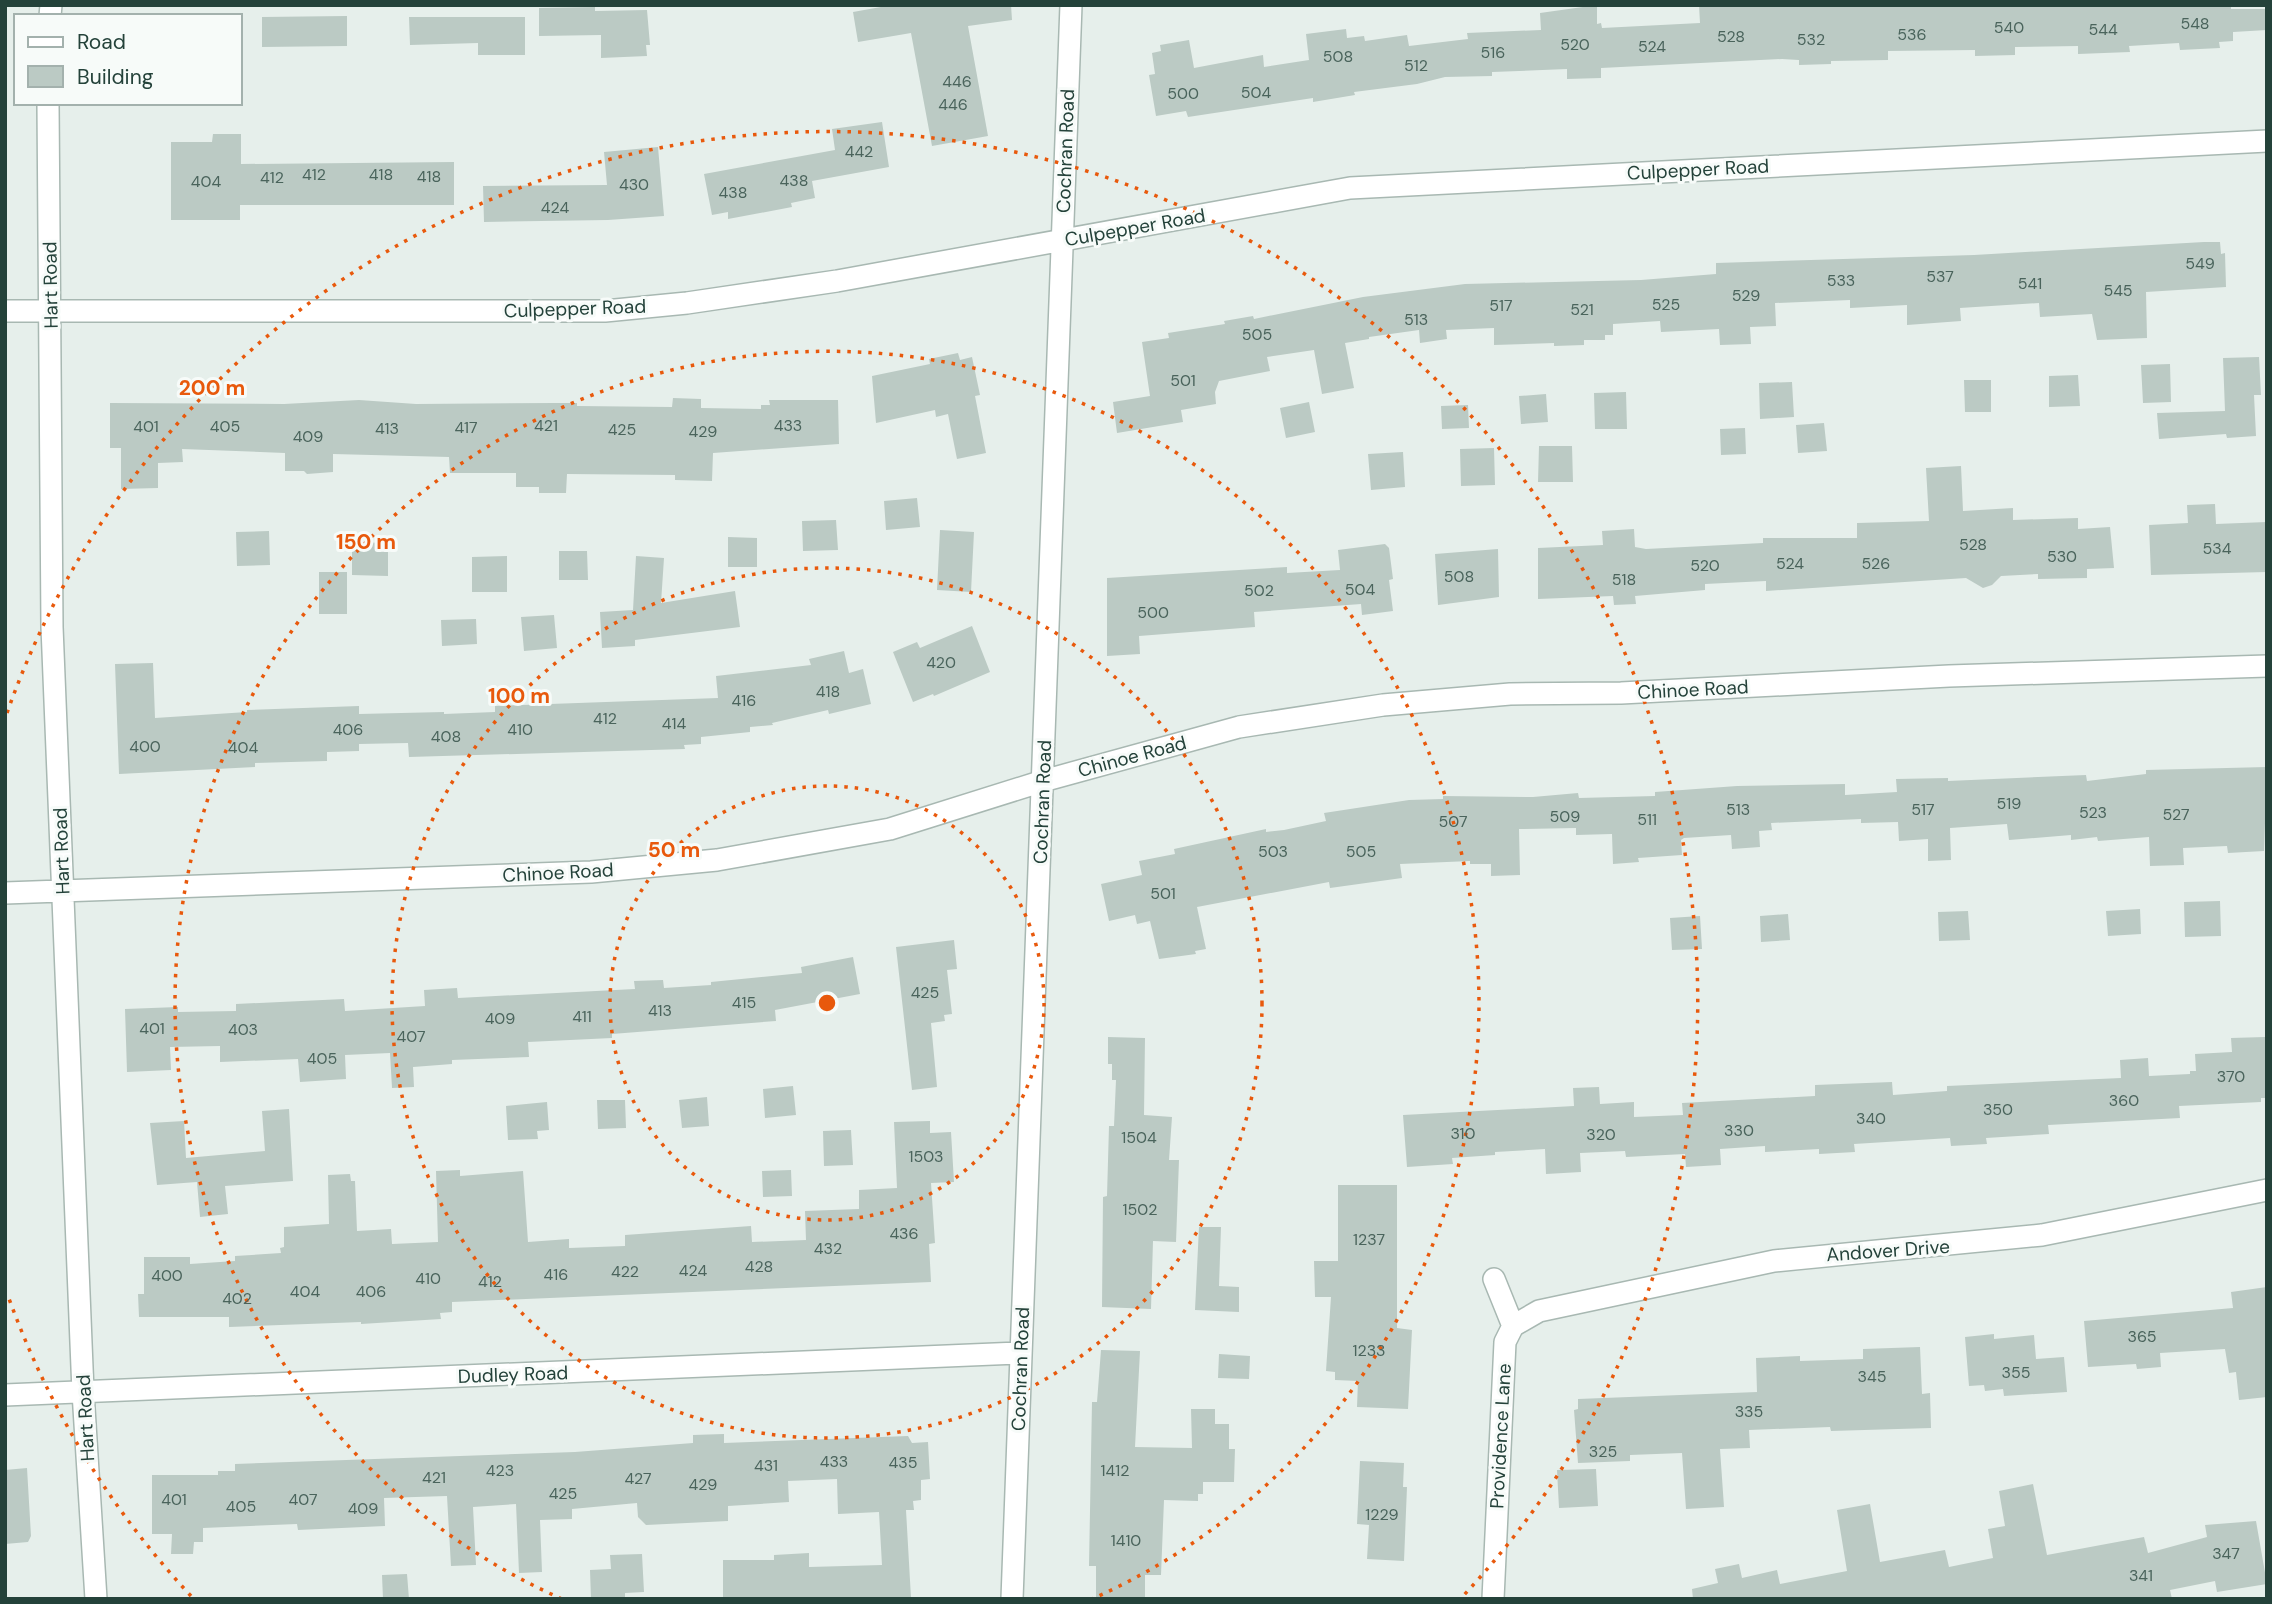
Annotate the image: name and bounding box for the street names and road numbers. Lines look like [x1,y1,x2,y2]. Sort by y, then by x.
street label: Cochran Road [1051,88,1080,214]
street label: Culpepper Road [1626,153,1770,186]
street label: Culpepper Road [1063,203,1207,252]
street label: Hart Road [37,241,64,329]
street label: Culpepper Road [503,294,647,323]
street label: Chinoe Road [1637,674,1749,705]
street label: Chinoe Road [1075,730,1189,783]
street label: Cochran Road [1028,739,1057,865]
street label: Hart Road [47,807,76,895]
street label: Chinoe Road [502,857,614,888]
street label: Andover Drive [1825,1234,1951,1267]
street label: Cochran Road [1006,1306,1035,1432]
street label: Dudley Road [457,1360,569,1389]
street label: Providence Lane [1484,1363,1517,1509]
street label: Hart Road [71,1374,100,1462]

